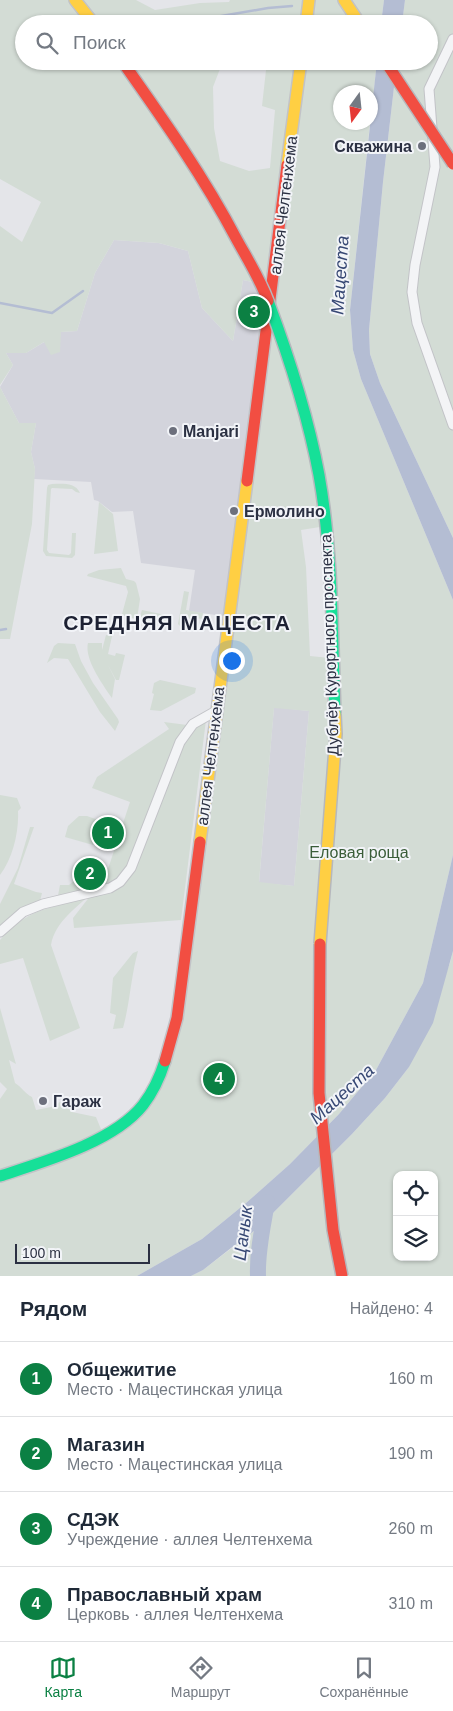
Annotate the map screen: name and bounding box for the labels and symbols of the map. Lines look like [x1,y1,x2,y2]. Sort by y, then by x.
north arrow [333,85,378,130]
street label: аллея Челтенхема [267,135,300,275]
place label: Скважина [334,138,412,155]
marker: Скважина [416,140,428,152]
water label: Мацеста [327,235,353,315]
pin: 3 [238,293,270,331]
place label: Manjari [183,423,239,440]
marker: Manjari [167,425,179,437]
place label: Ермолино [244,503,325,520]
marker: Ермолино [228,505,240,517]
street label: Дублёр Курортного проспекта [317,534,342,756]
district label: СРЕДНЯЯ МАЦЕСТА [63,611,291,634]
your location [219,648,245,674]
street label: аллея Челтенхема [194,686,227,826]
pin: 1 [92,814,124,852]
park label: Еловая роща [309,844,409,861]
pin: 2 [74,855,106,893]
pin: 4 [203,1060,235,1098]
water label: Мацеста [306,1060,378,1128]
place label: Гараж [53,1093,101,1110]
marker: Гараж [37,1095,49,1107]
water label: Цанык [230,1203,256,1262]
scale bar [15,1241,150,1264]

